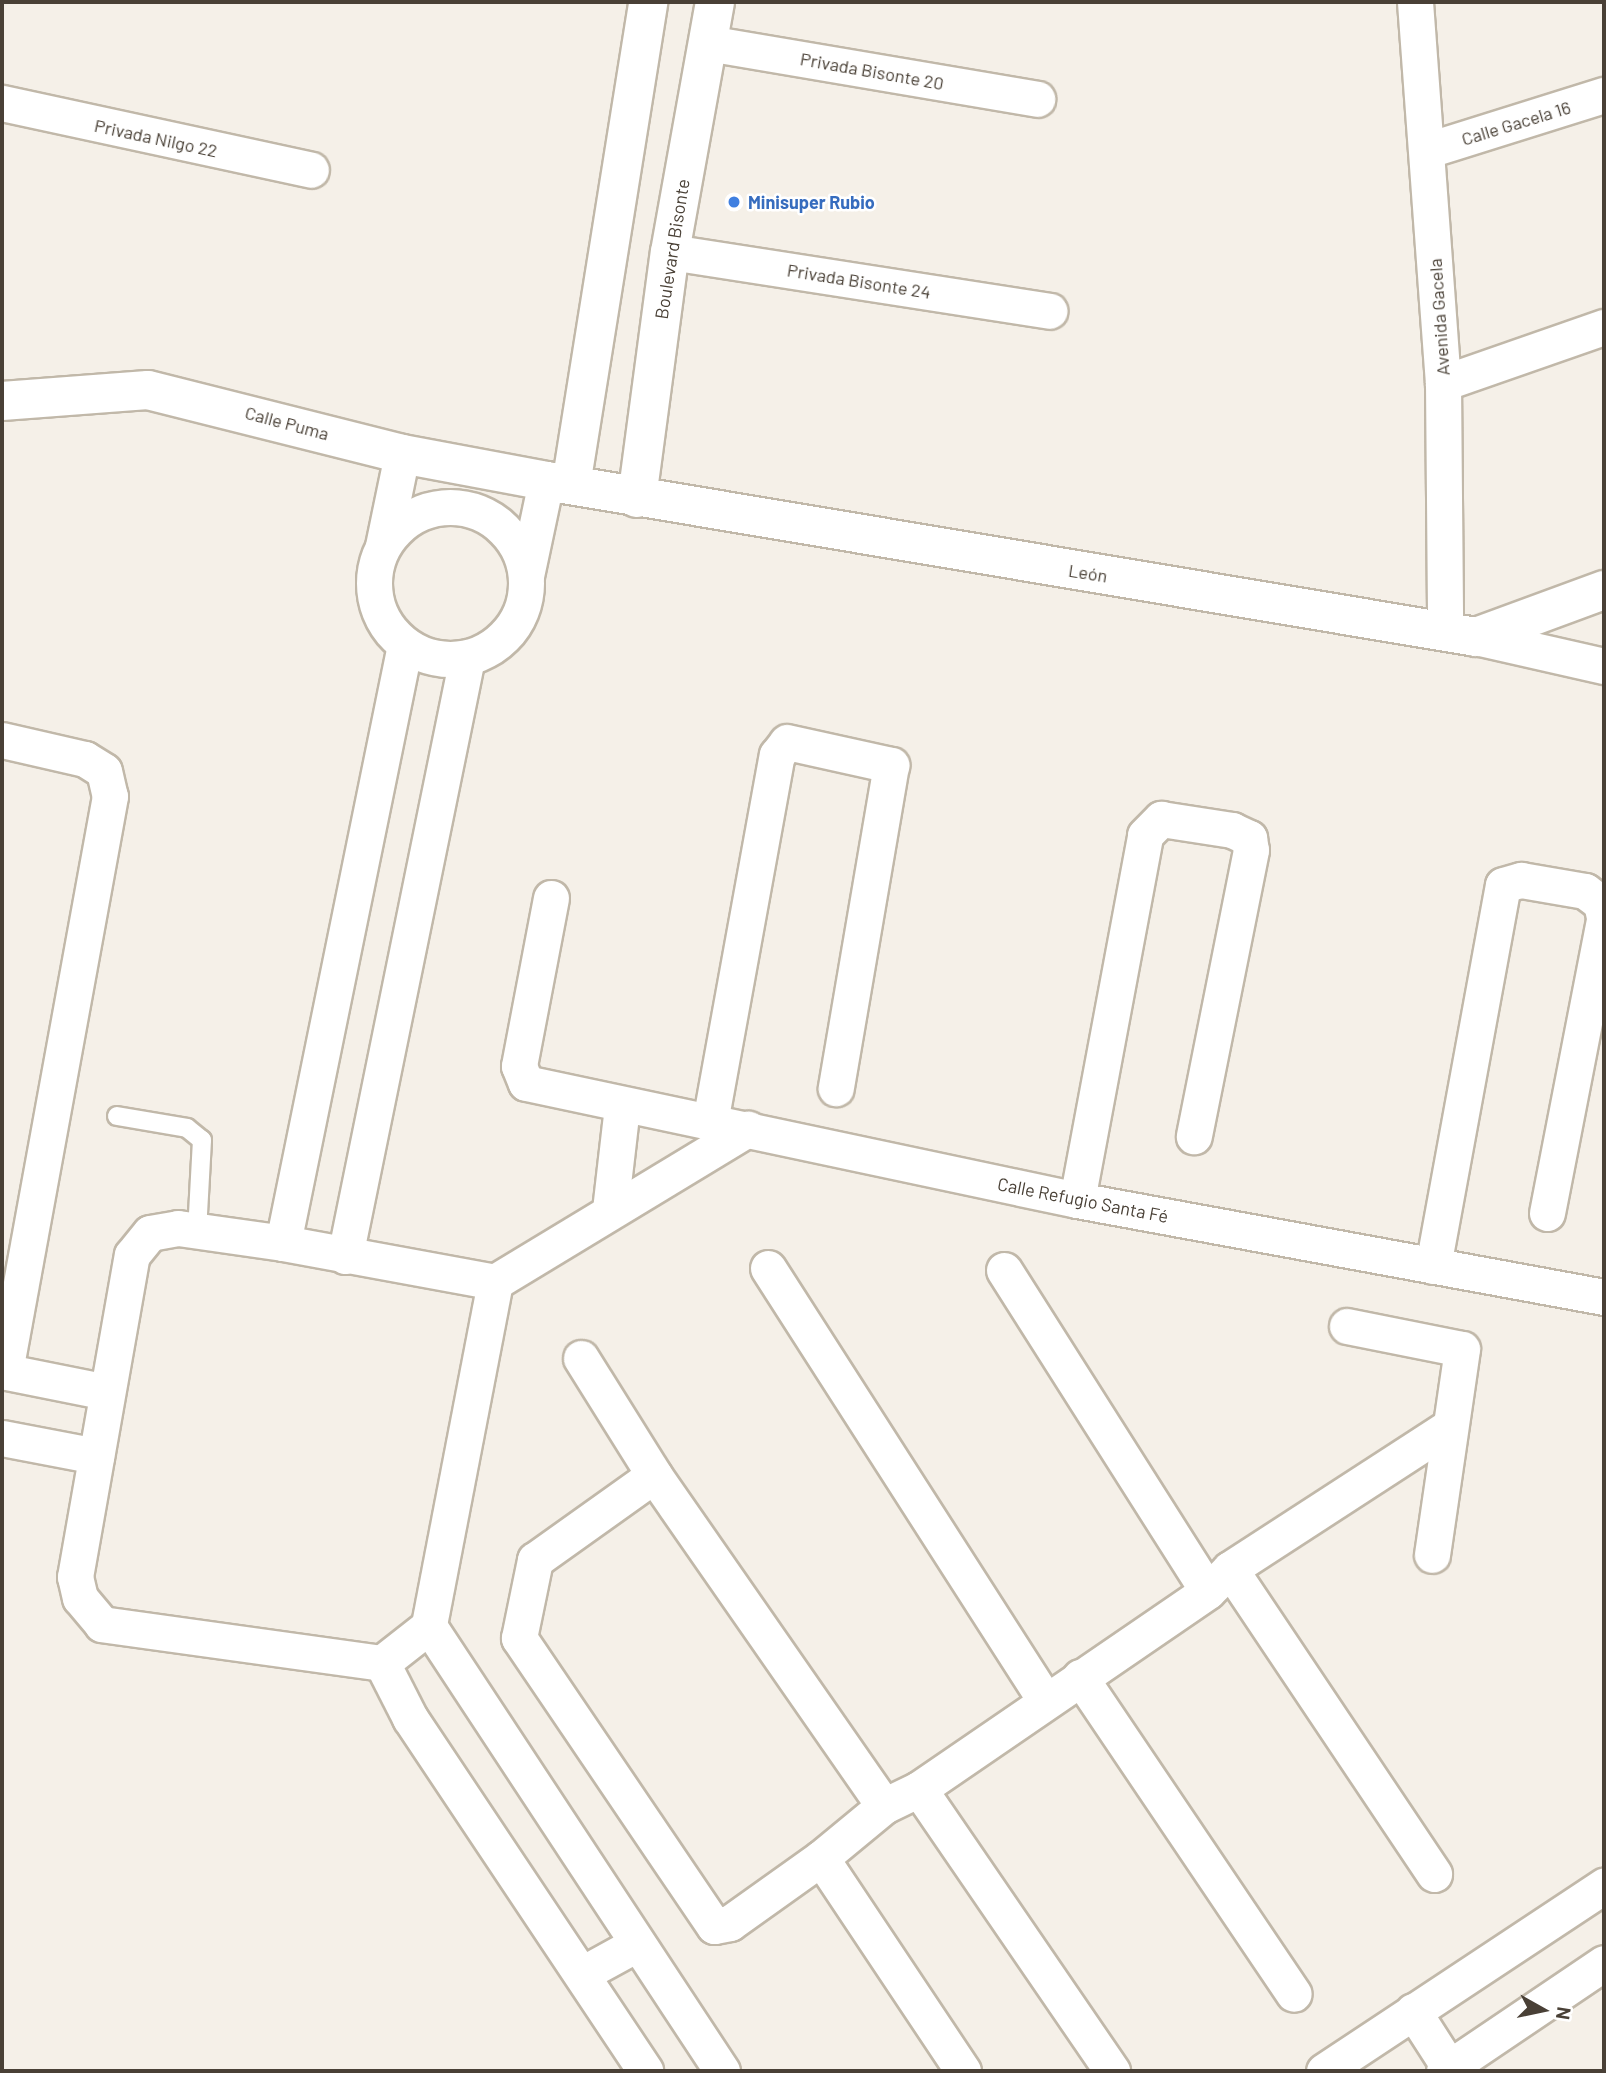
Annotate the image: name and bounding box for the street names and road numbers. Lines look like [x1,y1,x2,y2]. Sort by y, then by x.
street label: Privada Bisonte 20 [799,48,945,94]
street label: Calle Gacela 16 [1459,96,1573,150]
street label: Privada Nilgo 22 [93,114,219,162]
street label: Boulevard Bisonte [650,177,694,321]
street label: Avenida Gacela [1424,258,1454,376]
street label: Privada Bisonte 24 [786,259,932,303]
street label: Calle Puma [243,401,331,445]
street label: León [1067,559,1109,587]
street label: Calle Refugio Santa Fé [996,1173,1170,1227]

